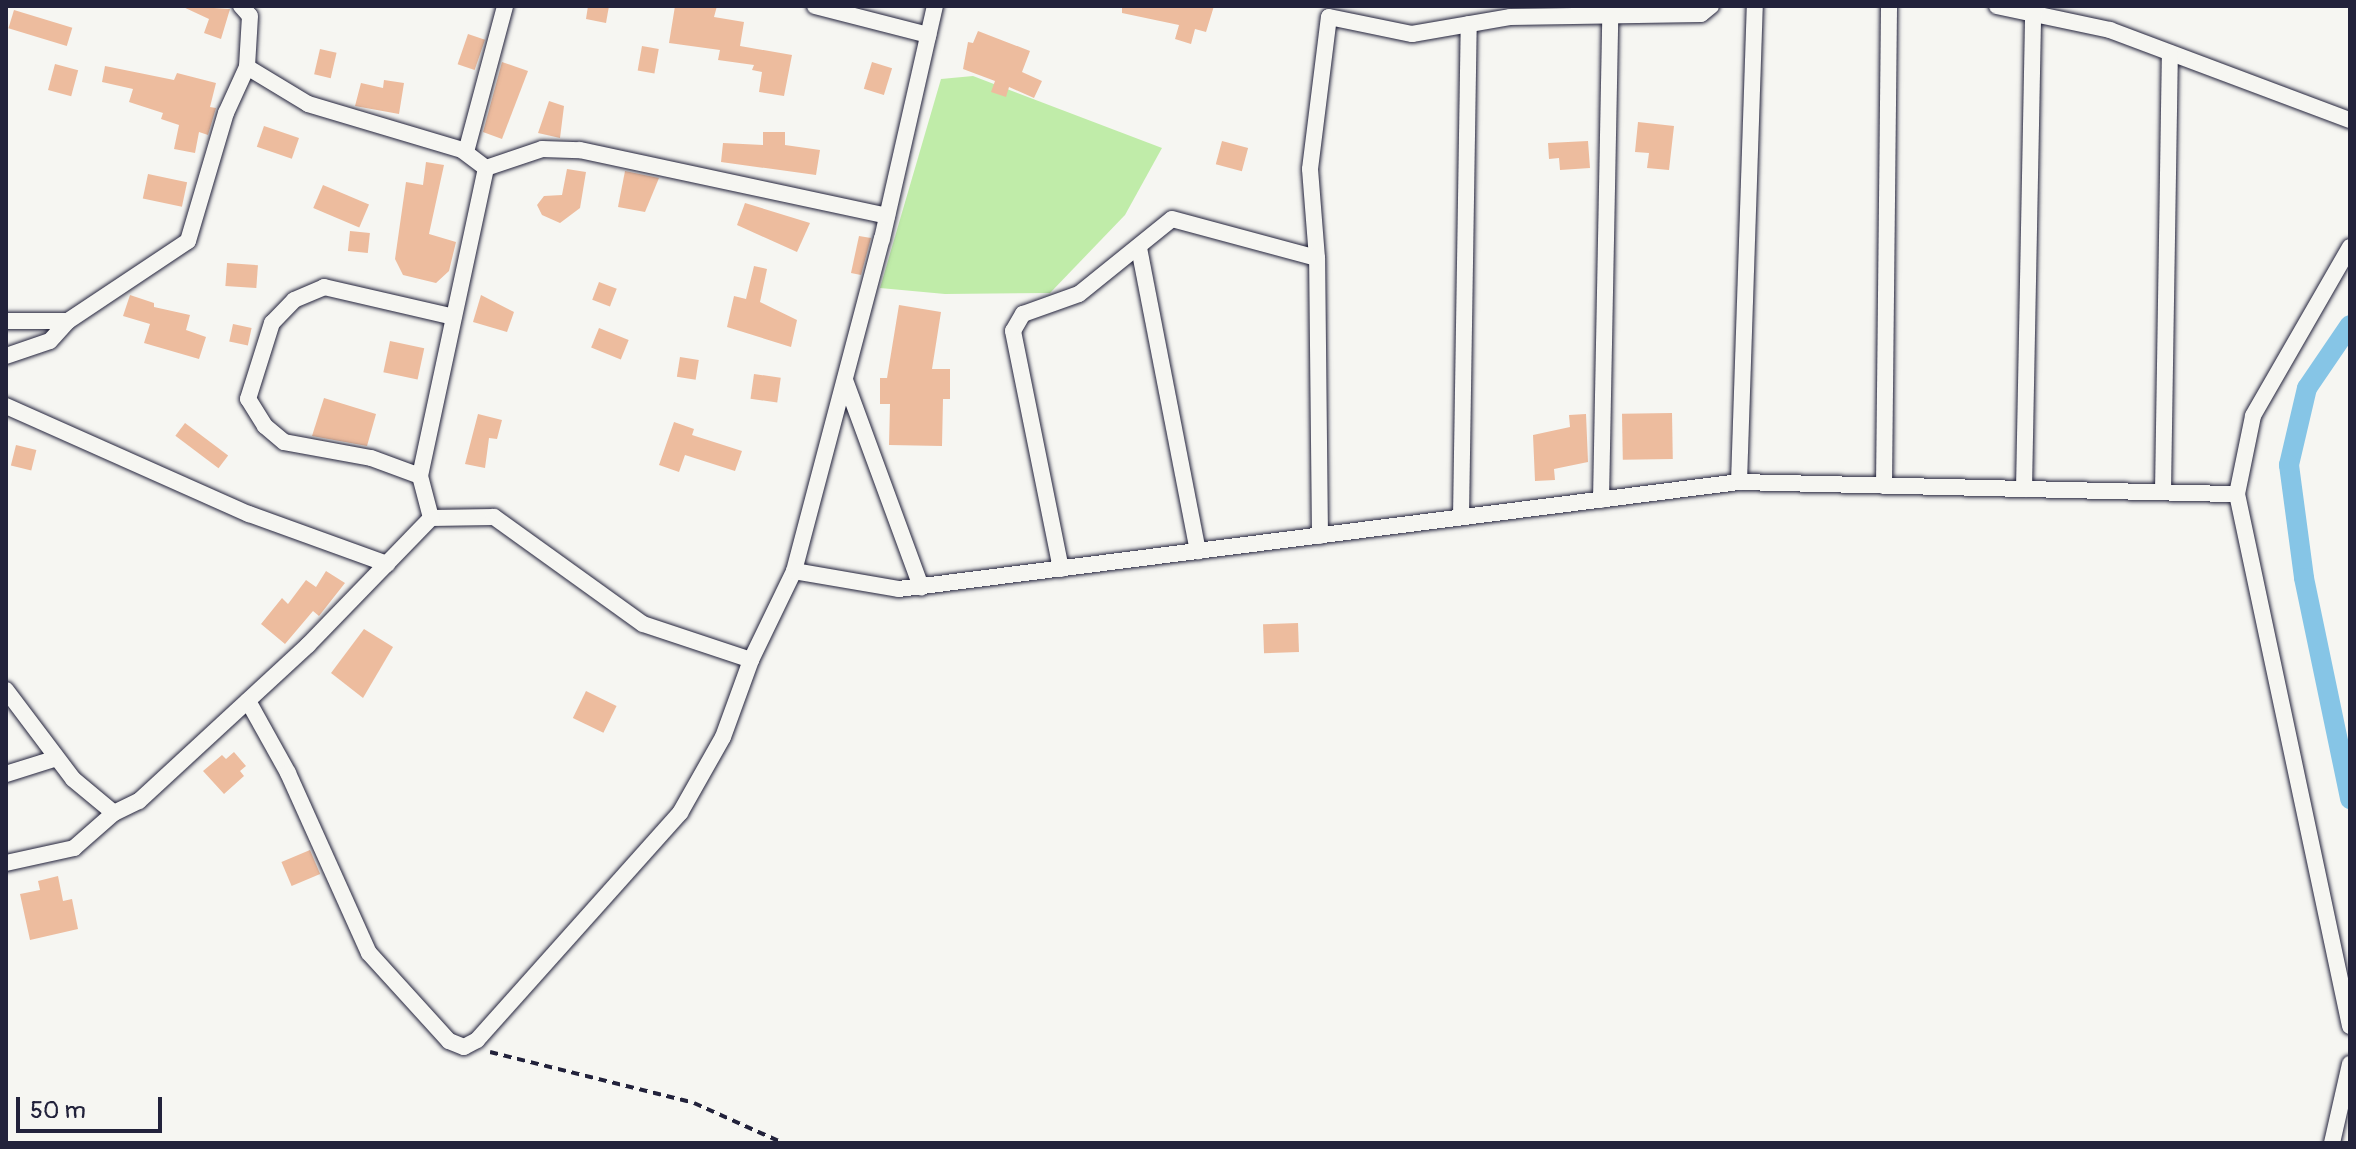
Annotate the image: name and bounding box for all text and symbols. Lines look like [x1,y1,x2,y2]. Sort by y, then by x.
scale bar [20,1081,166,1131]
text: 50 m [30,1096,86,1125]

